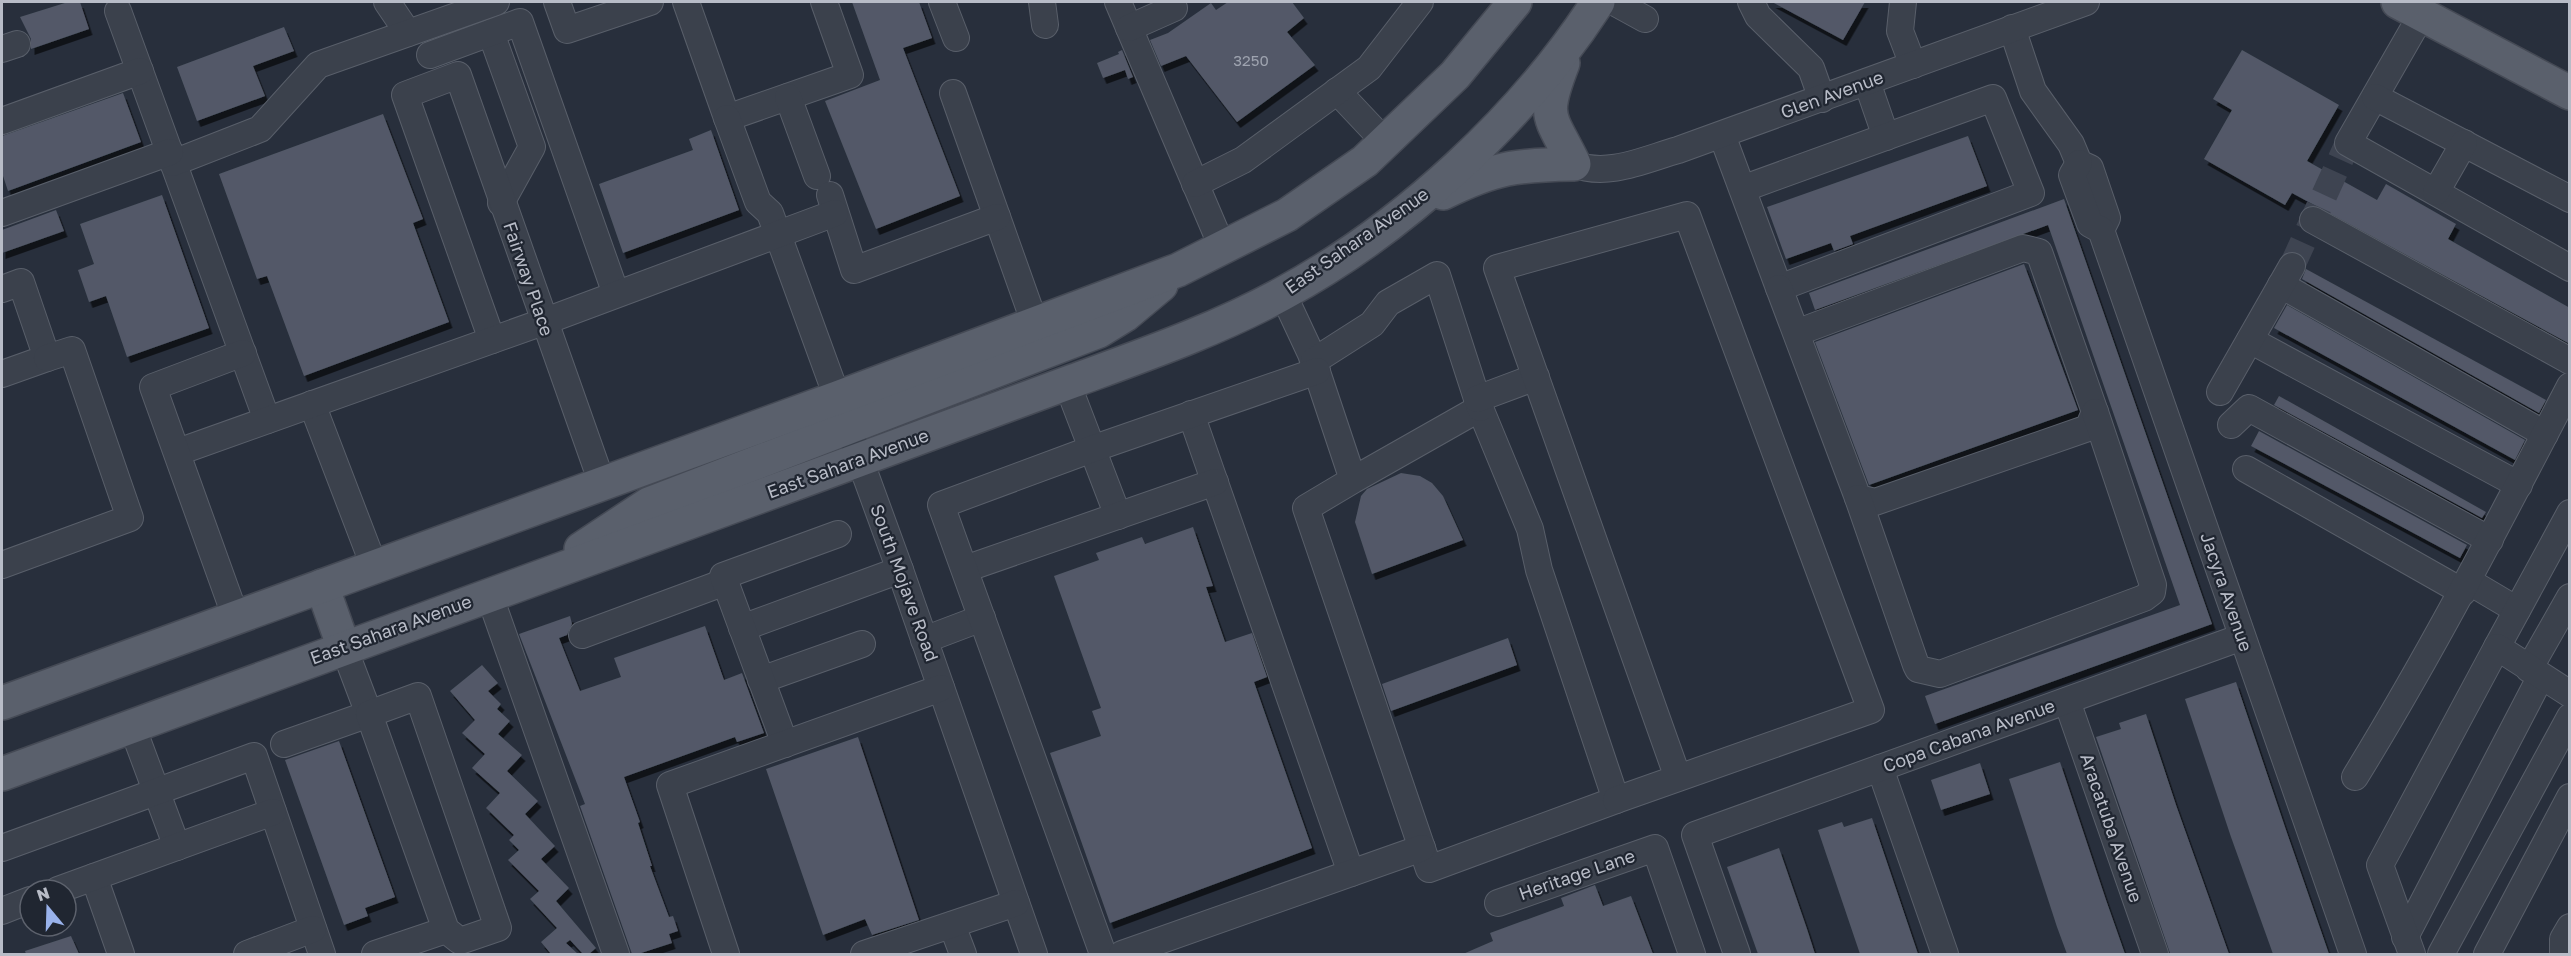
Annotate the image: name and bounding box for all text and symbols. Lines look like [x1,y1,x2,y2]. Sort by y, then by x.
house number: 3250 [1233,51,1269,69]
street label: Glen Avenue [1777,65,1886,123]
street label: East Sahara Avenue [1280,182,1432,298]
street label: Fairway Place [499,219,559,339]
street label: East Sahara Avenue [764,424,931,503]
street label: South Mojave Road [866,501,944,664]
street label: Jacyra Avenue [2196,529,2258,654]
street label: East Sahara Avenue [307,590,474,669]
street label: Copa Cabana Avenue [1880,694,2058,776]
street label: Aracatuba Avenue [2076,750,2148,905]
street label: Heritage Lane [1516,844,1638,904]
north arrow [18,878,78,938]
text: N [34,882,52,905]

